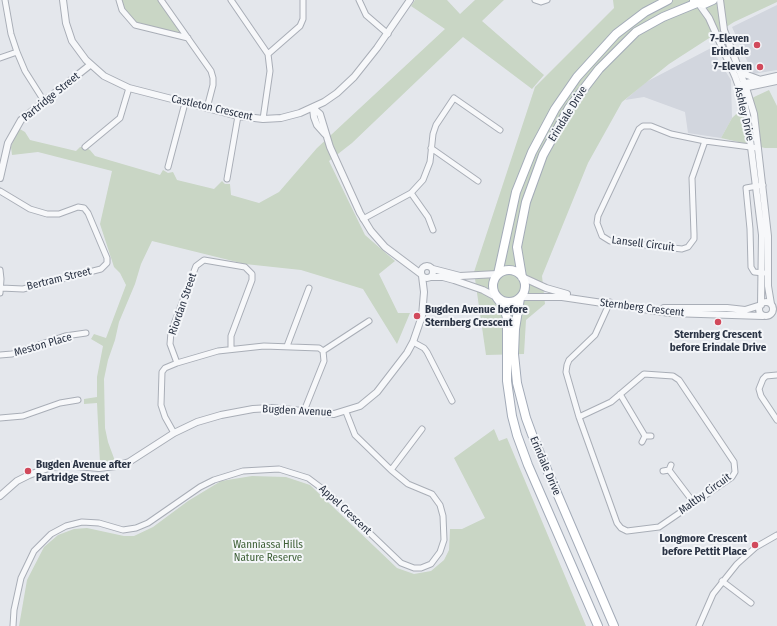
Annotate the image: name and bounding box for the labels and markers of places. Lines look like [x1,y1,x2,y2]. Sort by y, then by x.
place label: 7-Eleven Erindale [710,32,749,58]
marker: 7-Eleven Erindale [752,40,762,50]
place label: 7-Eleven [713,60,752,74]
marker: 7-Eleven [755,62,765,72]
place label: Bugden Avenue before Sternberg Crescent [425,303,528,329]
marker: Bugden Avenue before Sternberg Crescent [412,311,422,321]
marker: Sternberg Crescent before Erindale Drive [713,317,723,327]
place label: Sternberg Crescent before Erindale Drive [670,328,766,354]
place label: Bugden Avenue after Partridge Street [36,458,131,484]
marker: Bugden Avenue after Partridge Street [23,466,33,476]
place label: Longmore Crescent before Pettit Place [660,532,747,558]
marker: Longmore Crescent before Pettit Place [750,540,760,550]

